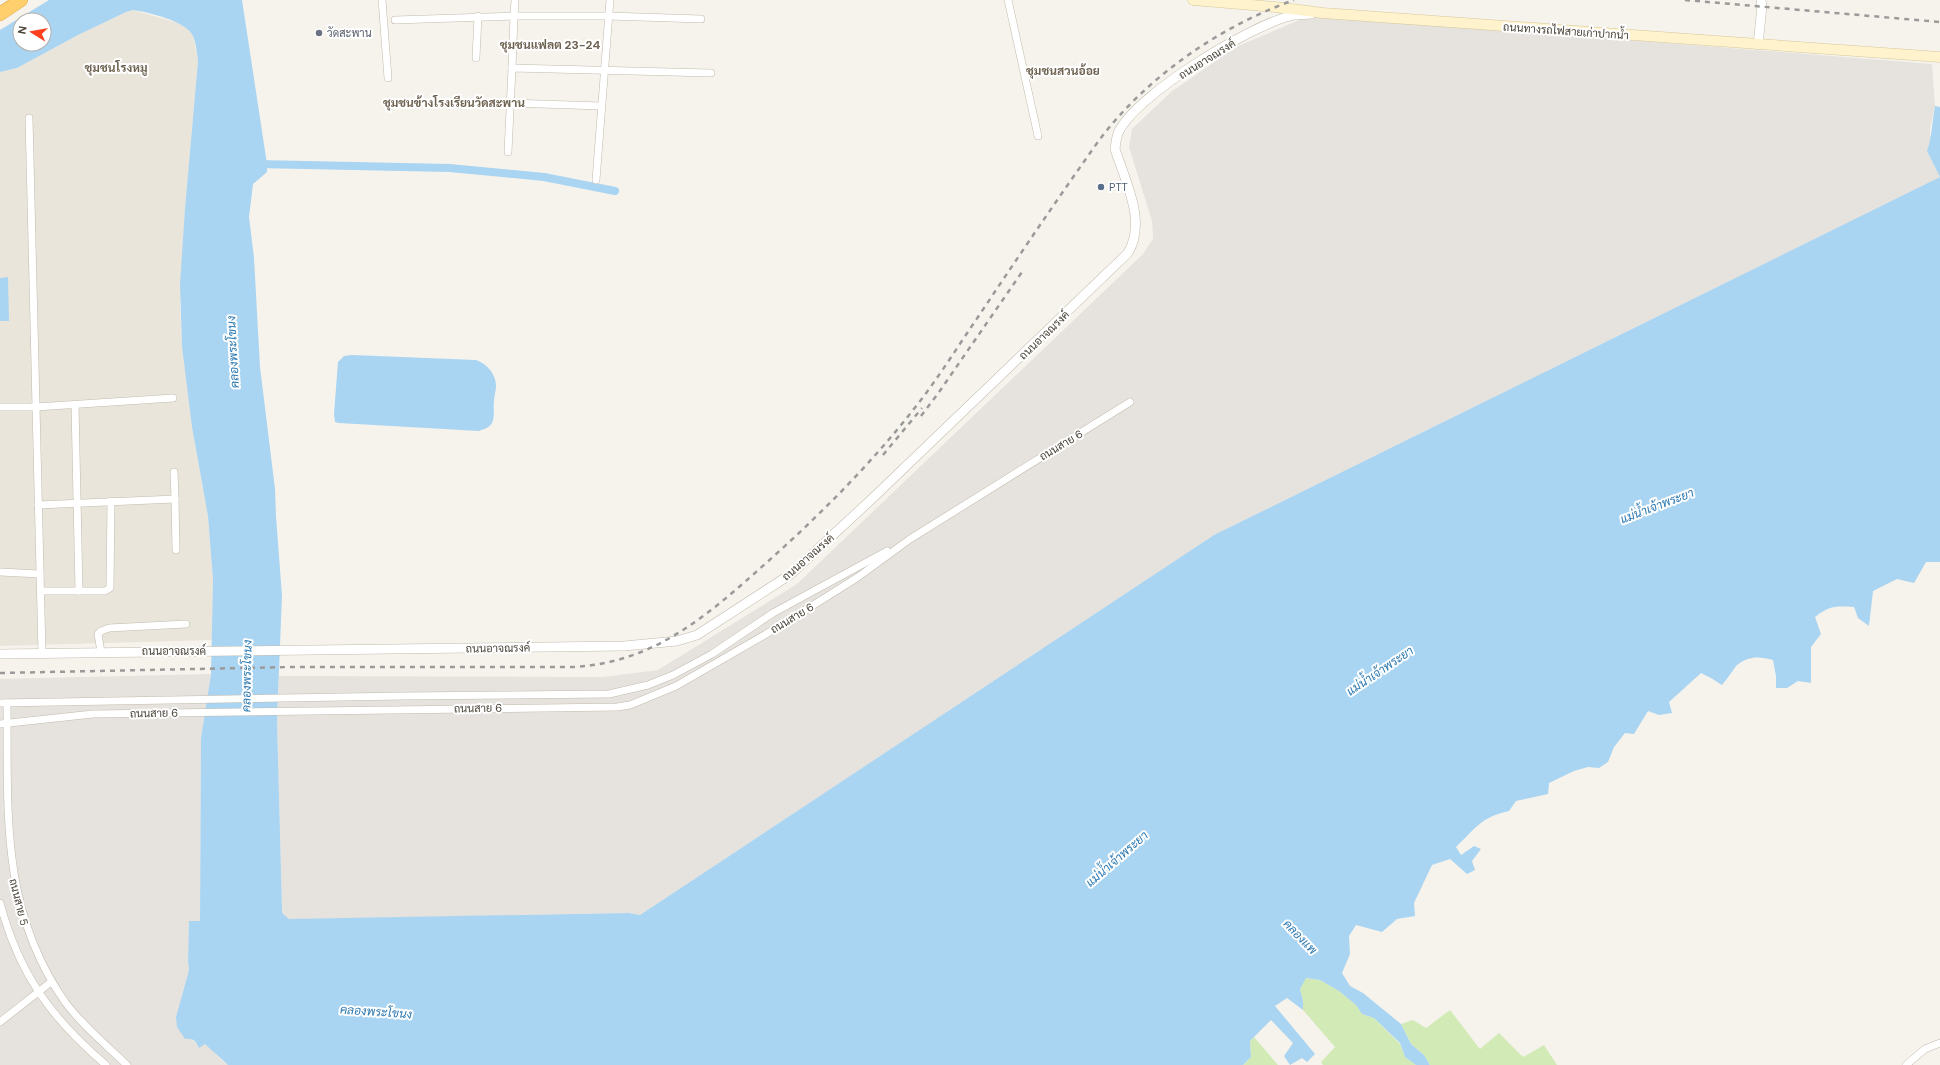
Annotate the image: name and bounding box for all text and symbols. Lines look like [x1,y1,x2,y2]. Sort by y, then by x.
north arrow [12,12,52,52]
street label: ถนนทางรถไฟสายเก่าปากน้ำ [1503,16,1630,42]
text: N [15,25,30,35]
place label: วัดสะพาน [327,26,372,40]
marker: วัดสะพาน [314,28,324,38]
street label: ถนนอาจณรงค์ [1175,35,1238,82]
district label: ชุมชนแฟลต 23-24 [500,37,600,53]
district label: ชุมชนโรงหมู [85,60,147,76]
district label: ชุมชนสวนอ้อย [1026,63,1100,79]
district label: ชุมชนข้างโรงเรียนวัดสะพาน [383,95,525,111]
place label: PTT [1109,180,1128,194]
marker: PTT [1096,182,1106,192]
street label: ถนนอาจณรงค์ [1015,307,1072,362]
water label: คลองพระโขนง [223,315,243,389]
street label: ถนนสาย 6 [1037,427,1085,463]
water label: แม่น้ำเจ้าพระยา [1617,482,1696,527]
street label: ถนนอาจณรงค์ [778,530,837,583]
street label: ถนนสาย 6 [768,600,816,636]
water label: คลองพระโขนง [238,639,256,712]
street label: ถนนอาจณรงค์ [466,639,530,656]
water label: แม่น้ำเจ้าพระยา [1342,640,1417,699]
street label: ถนนอาจณรงค์ [142,643,206,658]
street label: ถนนสาย 6 [454,701,502,715]
street label: ถนนสาย 6 [130,706,178,720]
water label: แม่น้ำเจ้าพระยา [1081,825,1152,890]
street label: ถนนสาย 5 [6,877,32,927]
water label: คลองแพ [1280,916,1321,958]
water label: คลองพระโขนง [339,1001,413,1023]

